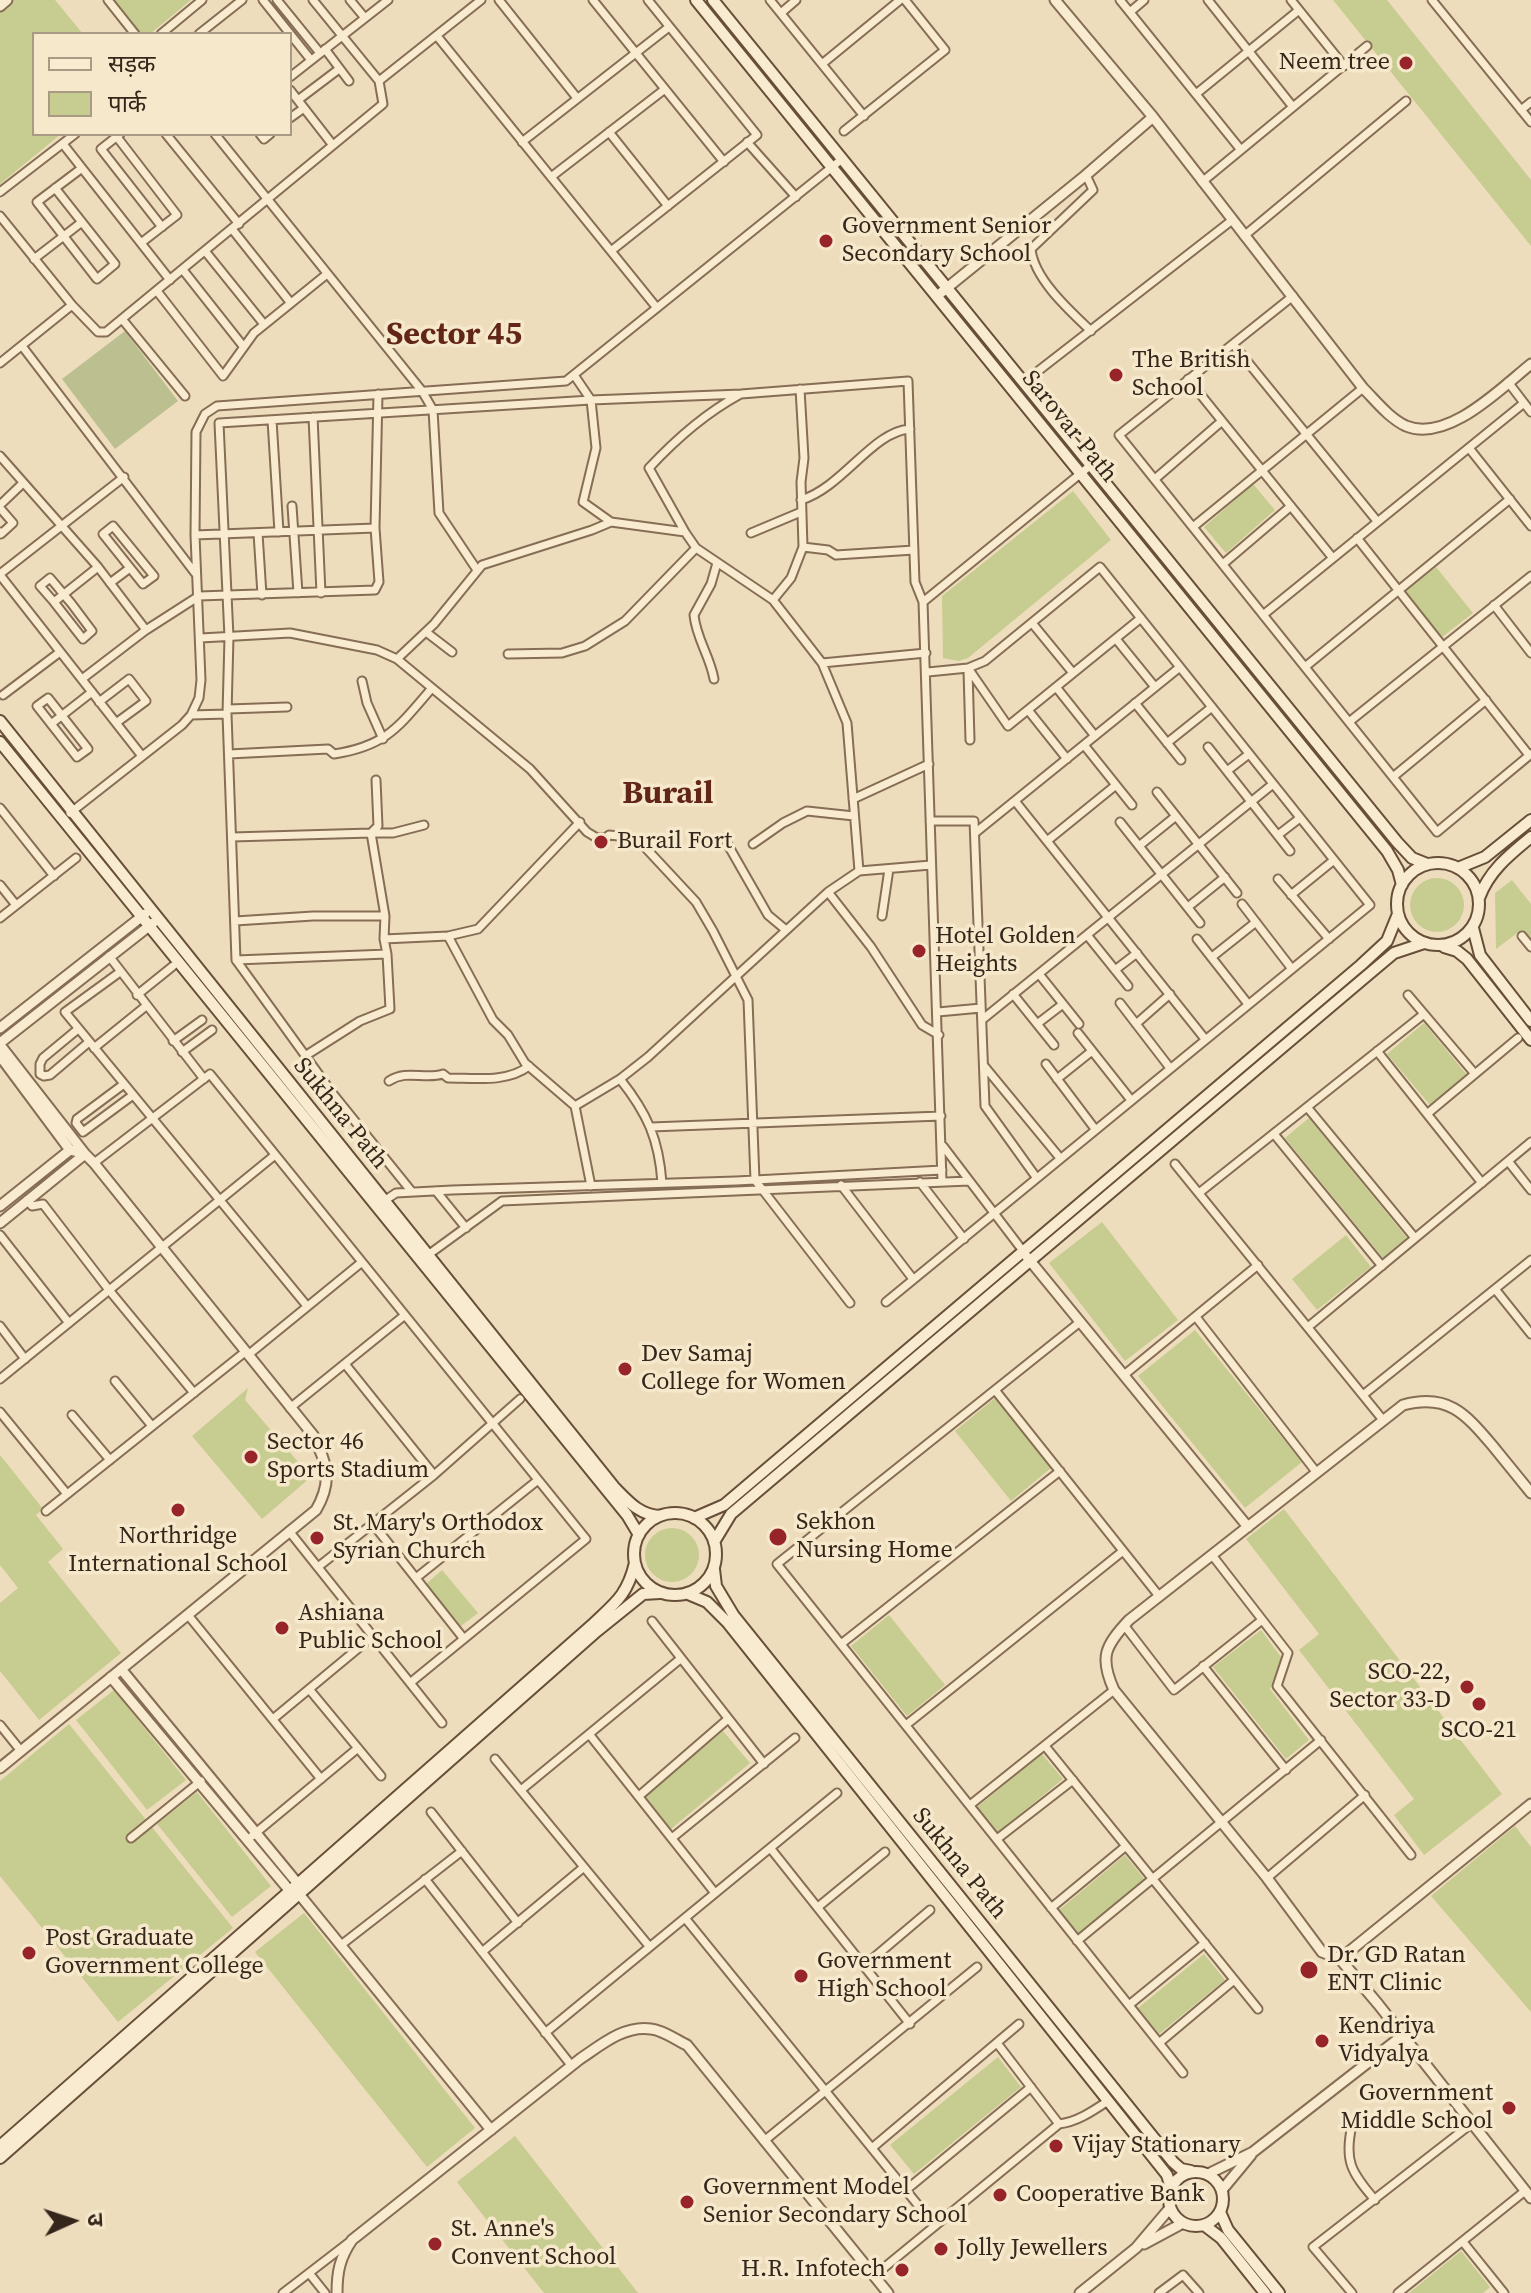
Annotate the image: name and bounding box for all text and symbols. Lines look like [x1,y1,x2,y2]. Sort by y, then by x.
legend [32,32,292,136]
text: सड़क [108,47,156,80]
place label: Neem tree [1279,49,1390,77]
marker: Neem tree [1397,54,1415,72]
text: पार्क [108,87,146,120]
place label: Government Senior Secondary School [842,213,1051,269]
marker: Government Senior Secondary School [817,232,835,250]
district label: Sector 45 [386,317,522,355]
place label: The British School [1132,347,1251,403]
street label: Sarovar Path [1015,365,1123,489]
marker: The British School [1107,366,1125,384]
district label: Burail [622,776,714,814]
place label: Burail Fort [617,828,732,856]
marker: Burail Fort [592,833,610,851]
place label: Hotel Golden Heights [935,923,1076,979]
marker: Hotel Golden Heights [910,942,928,960]
street label: Sukhna Path [286,1053,394,1175]
place label: Dev Samaj College for Women [641,1341,846,1397]
marker: Dev Samaj College for Women [616,1360,634,1378]
place label: Sector 46 Sports Stadium [267,1429,429,1485]
marker: Sector 46 Sports Stadium [242,1448,260,1466]
marker: Northridge International School [169,1501,187,1519]
place label: Sekhon Nursing Home [796,1509,953,1565]
place label: St. Mary's Orthodox Syrian Church [333,1510,543,1566]
place label: Northridge International School [68,1523,288,1579]
marker: Sekhon Nursing Home [767,1526,789,1548]
marker: St. Mary's Orthodox Syrian Church [308,1529,326,1547]
place label: Ashiana Public School [298,1600,443,1656]
marker: Ashiana Public School [273,1619,291,1637]
place label: SCO-22, Sector 33-D [1330,1659,1451,1715]
marker: SCO-22, Sector 33-D [1458,1678,1476,1696]
marker: SCO-21 [1470,1695,1488,1713]
place label: SCO-21 [1441,1717,1517,1745]
street label: Sukhna Path [905,1803,1013,1925]
place label: Post Graduate Government College [45,1925,264,1981]
place label: Dr. GD Ratan ENT Clinic [1327,1942,1466,1998]
marker: Post Graduate Government College [20,1944,38,1962]
place label: Government High School [817,1948,951,2004]
marker: Dr. GD Ratan ENT Clinic [1298,1959,1320,1981]
marker: Government High School [792,1967,810,1985]
place label: Kendriya Vidyalya [1338,2013,1435,2069]
marker: Kendriya Vidyalya [1313,2032,1331,2050]
place label: Government Middle School [1341,2080,1493,2136]
marker: Government Middle School [1500,2099,1518,2117]
place label: Vijay Stationary [1072,2132,1241,2160]
marker: Vijay Stationary [1047,2137,1065,2155]
place label: Government Model Senior Secondary School [703,2174,967,2230]
north arrow [32,2181,112,2261]
place label: Cooperative Bank [1016,2181,1205,2209]
marker: Cooperative Bank [991,2186,1009,2204]
marker: Government Model Senior Secondary School [678,2193,696,2211]
text: उ [81,2213,111,2227]
place label: St. Anne's Convent School [451,2216,616,2272]
marker: St. Anne's Convent School [426,2235,444,2253]
place label: Jolly Jewellers [957,2235,1108,2263]
marker: Jolly Jewellers [932,2240,950,2258]
place label: H.R. Infotech [741,2256,886,2284]
marker: H.R. Infotech [893,2261,911,2279]

